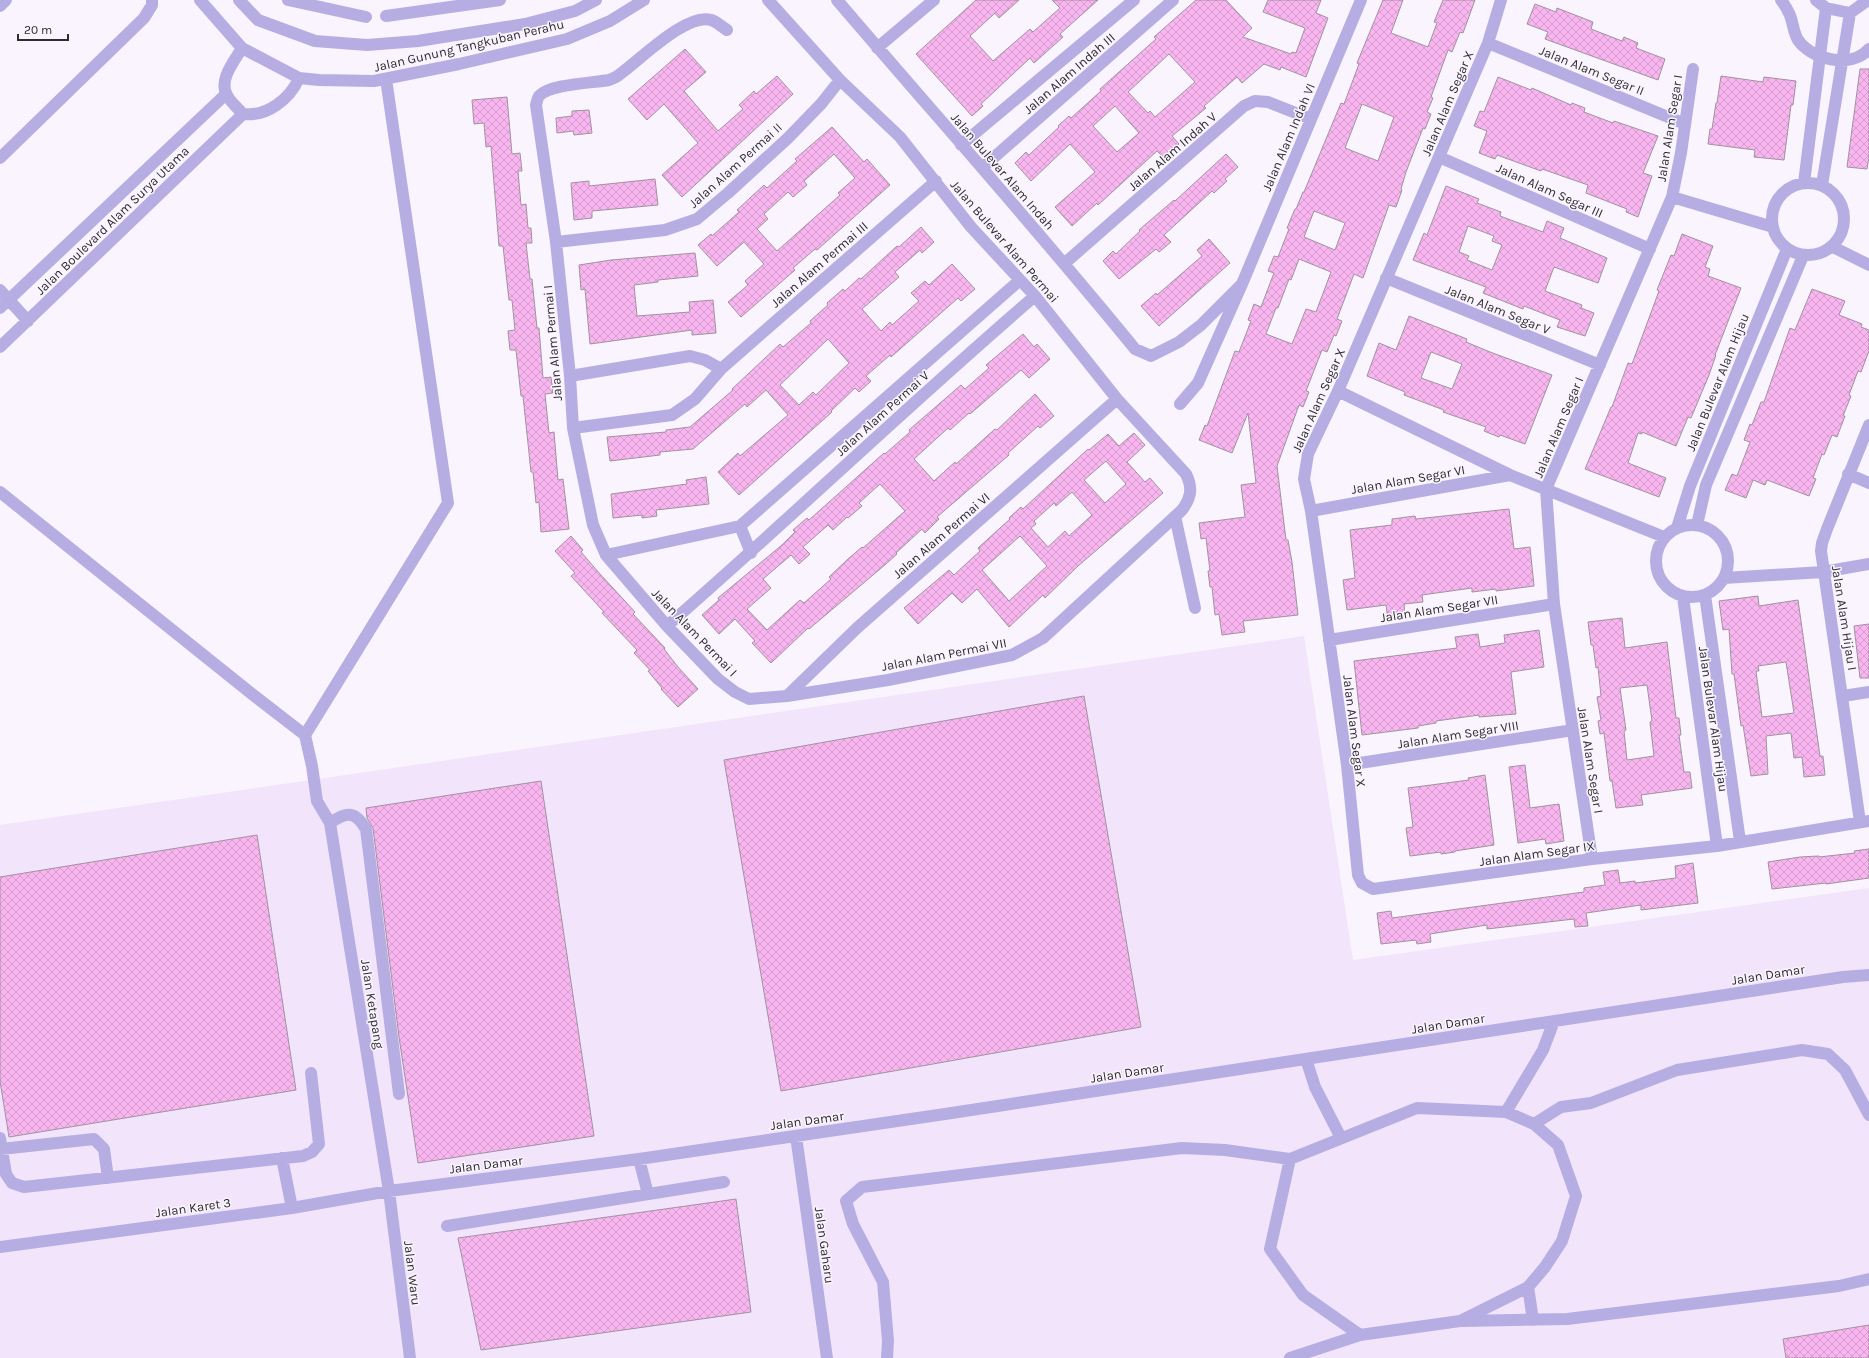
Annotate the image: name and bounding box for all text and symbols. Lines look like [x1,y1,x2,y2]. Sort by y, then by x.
scale bar [18,16,68,42]
street label: Jalan Gunung Tangkuban Perahu [373,16,566,75]
text: 20 m [24,23,52,37]
street label: Jalan Alam Indah III [1021,30,1118,117]
street label: Jalan Alam Segar II [1537,43,1646,98]
street label: Jalan Alam Segar X [1419,48,1476,158]
street label: Jalan Alam Segar I [1654,74,1685,183]
street label: Jalan Alam Indah VI [1259,81,1318,193]
street label: Jalan Alam Indah V [1125,108,1220,194]
street label: Jalan Bulevar Alam Indah [948,110,1057,233]
street label: Jalan Alam Permai II [686,120,785,211]
street label: Jalan Boulevard Alam Surya Utama [33,143,192,298]
street label: Jalan Alam Segar III [1494,160,1606,221]
street label: Jalan Bulevar Alam Permai [947,177,1062,306]
street label: Jalan Alam Permai III [768,218,871,311]
street label: Jalan Alam Segar V [1443,282,1553,338]
street label: Jalan Alam Permai I [540,284,565,401]
street label: Jalan Bulevar Alam Hijau [1683,311,1752,453]
street label: Jalan Alam Segar X [1289,346,1348,455]
street label: Jalan Alam Permai V [833,367,932,459]
street label: Jalan Alam Segar I [1530,375,1586,480]
street label: Jalan Alam Segar VI [1350,462,1466,497]
street label: Jalan Alam Permai VI [890,489,993,582]
street label: Jalan Alam Hijau I [1829,565,1860,672]
street label: Jalan Alam Permai I [649,585,740,679]
street label: Jalan Alam Segar VII [1379,592,1499,625]
street label: Jalan Alam Permai VII [880,635,1008,674]
street label: Jalan Bulevar Alam Hijau [1696,645,1731,793]
street label: Jalan Alam Segar X [1340,674,1369,788]
street label: Jalan Alam Segar I [1575,706,1606,815]
street label: Jalan Alam Segar VIII [1396,717,1520,751]
street label: Jalan Alam Segar IX [1478,838,1596,869]
street label: Jalan Ketapang [358,958,387,1051]
street label: Jalan Damar [1730,961,1806,988]
street label: Jalan Damar [1410,1010,1486,1037]
street label: Jalan Damar [1089,1059,1165,1086]
street label: Jalan Damar [769,1108,845,1133]
street label: Jalan Damar [448,1153,524,1176]
street label: Jalan Karet 3 [154,1195,232,1220]
street label: Jalan Gaharu [812,1206,837,1284]
street label: Jalan Waru [401,1240,424,1306]

